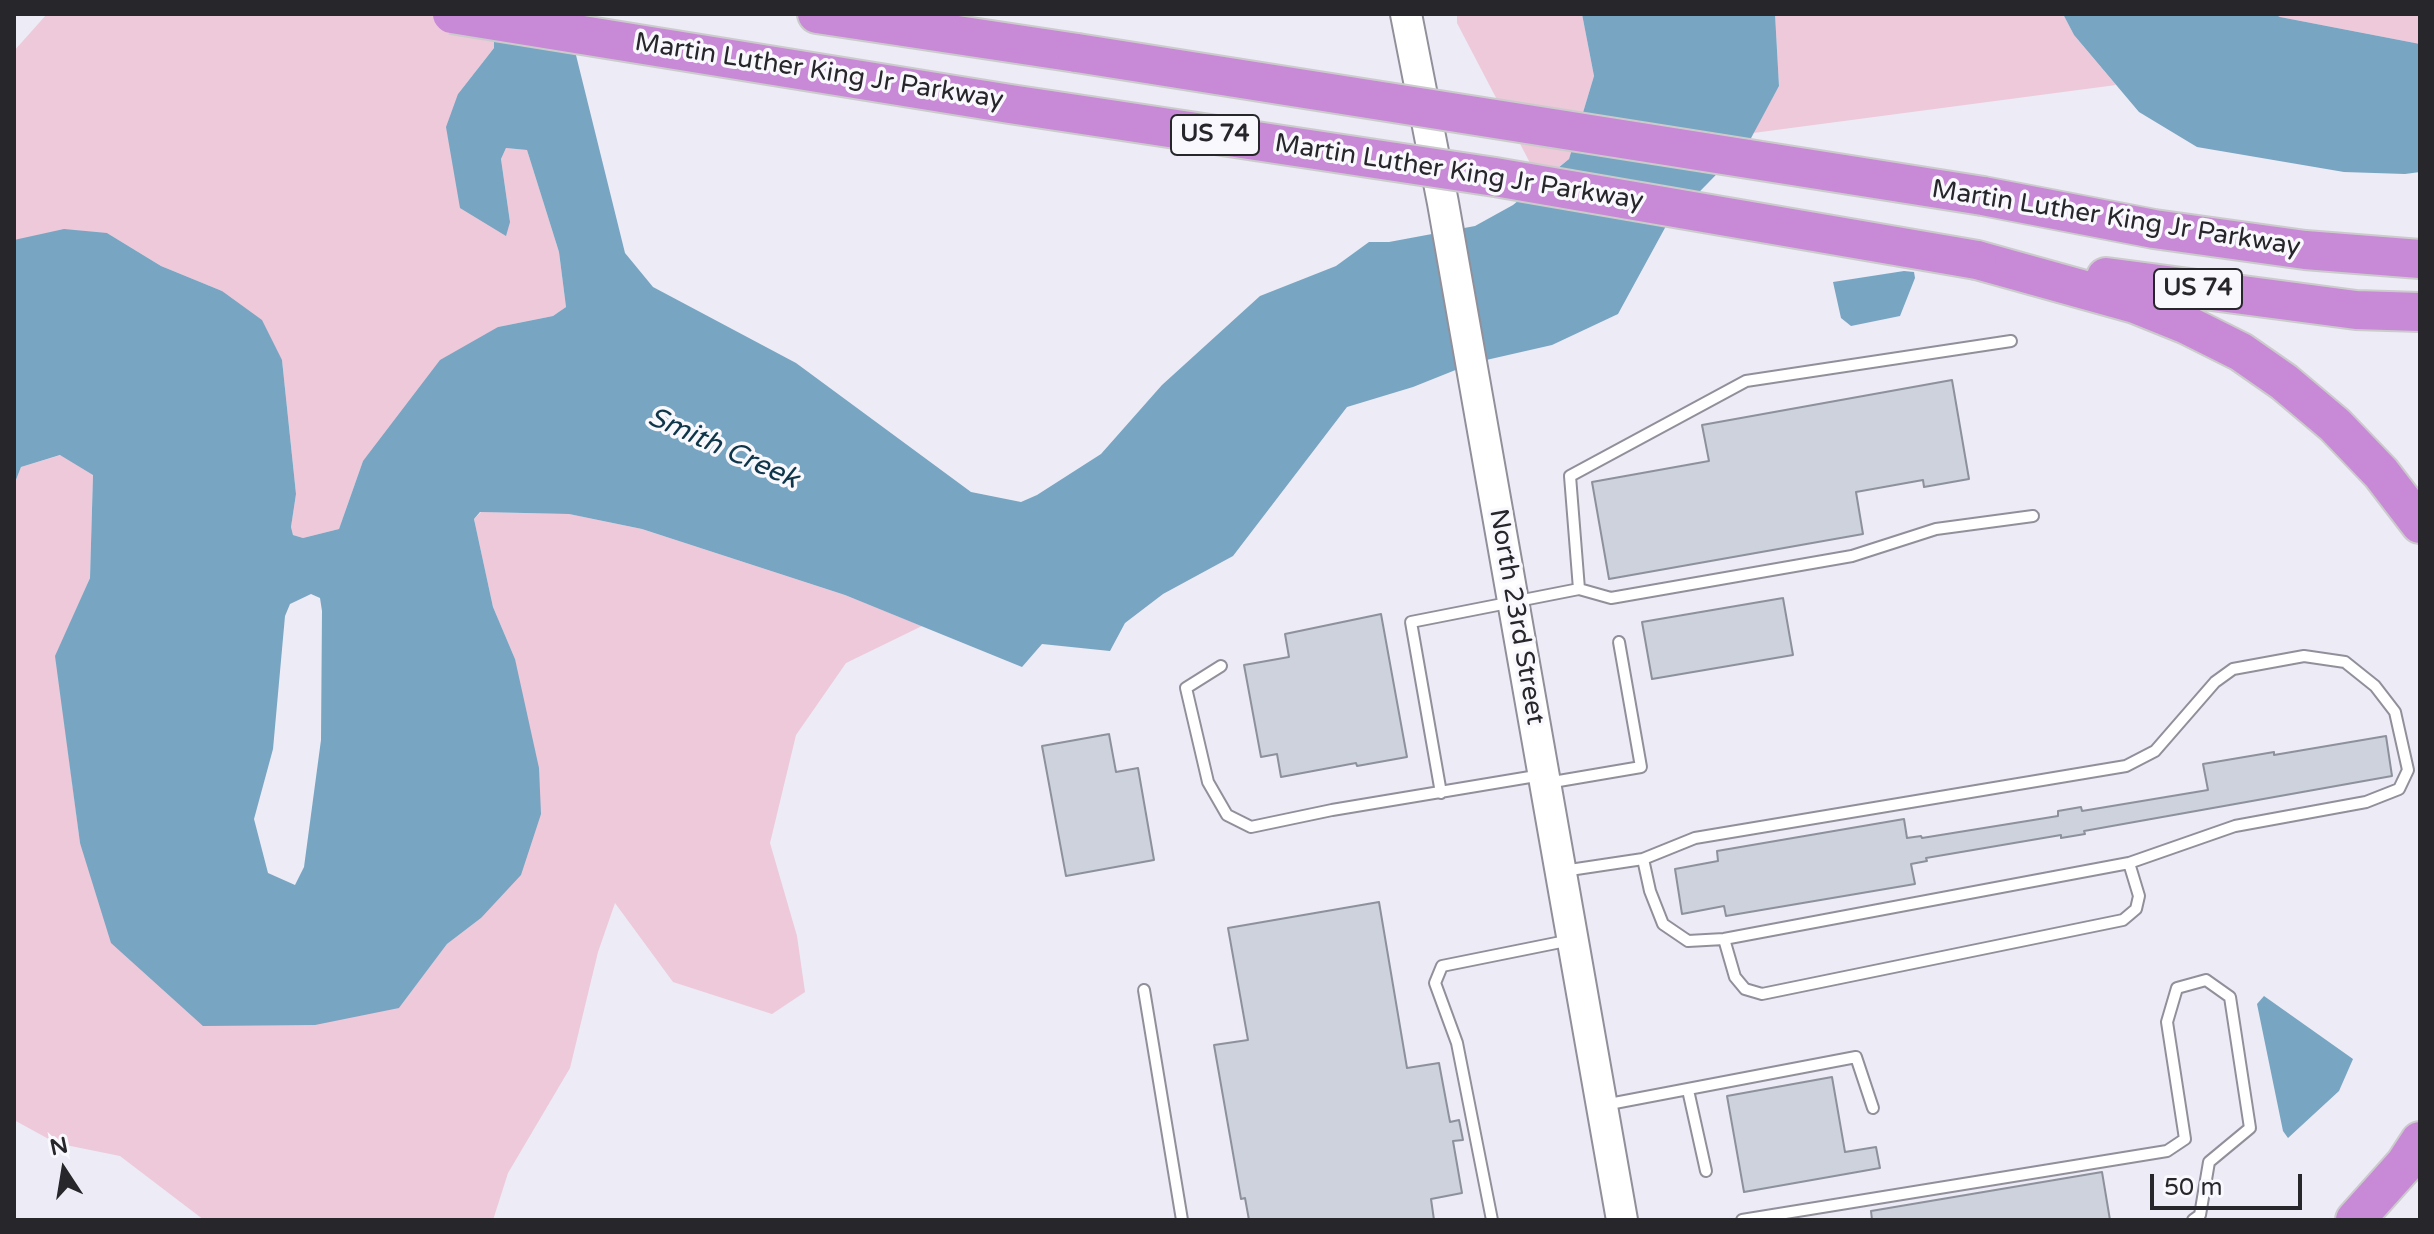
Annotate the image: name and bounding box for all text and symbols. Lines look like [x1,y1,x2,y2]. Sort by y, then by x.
street label: Martin Luther King Jr Parkway [632,27,1006,117]
road number: US 74 [1171,115,1259,155]
street label: Martin Luther King Jr Parkway [1272,128,1646,218]
street label: Martin Luther King Jr Parkway [1929,174,2303,264]
road number: US 74 [2154,269,2242,309]
water label: Smith Creek [643,401,803,497]
street label: North 23rd Street [1482,507,1550,727]
north arrow [24,1130,104,1210]
text: N [48,1132,70,1161]
scale bar [2154,1158,2306,1208]
text: 50 m [2164,1173,2222,1202]

